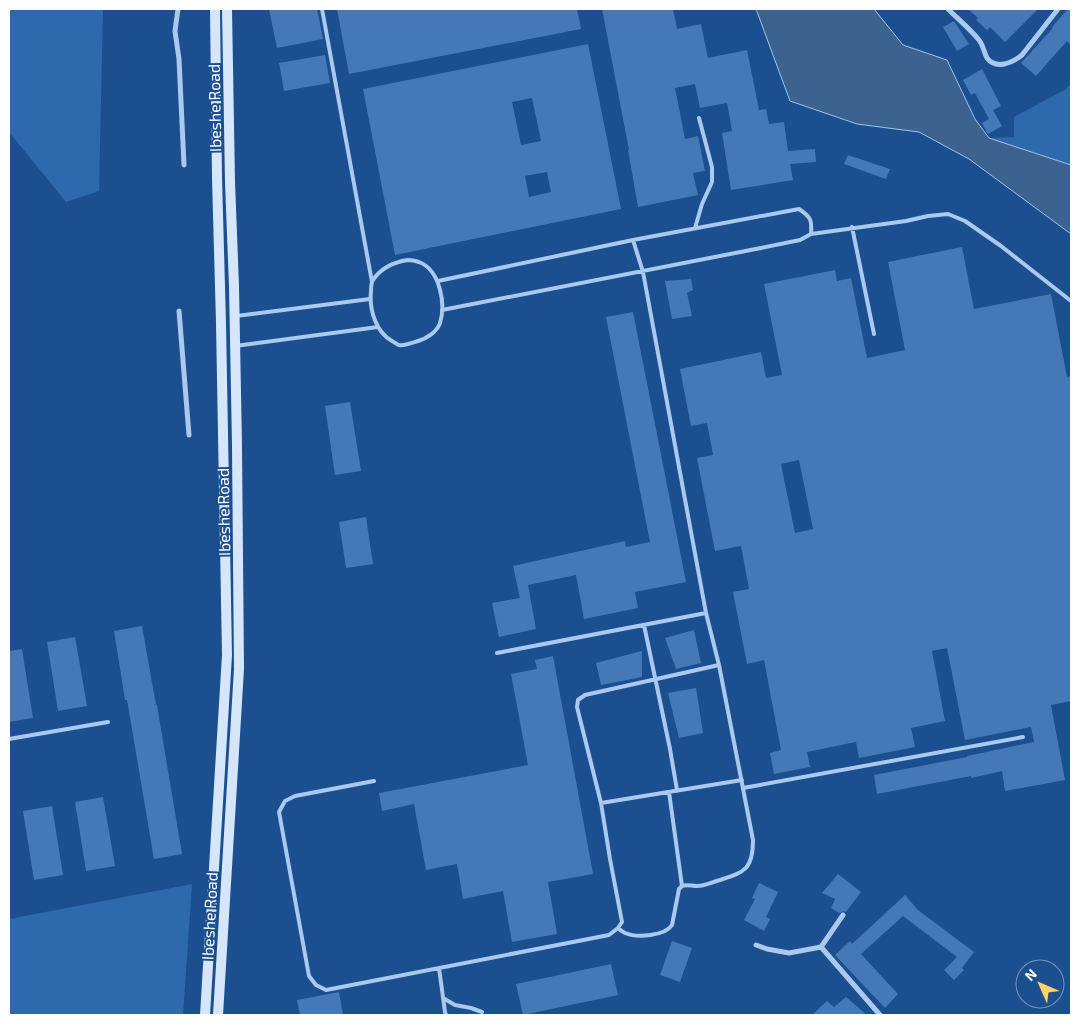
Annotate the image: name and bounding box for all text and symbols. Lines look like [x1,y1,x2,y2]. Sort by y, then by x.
street label: Ibeshe Road [204,64,224,152]
street label: Ibeshe Road [213,468,233,556]
street label: Ibeshe Road [197,871,221,961]
north arrow [1015,959,1065,1009]
text: N [1021,965,1040,984]

